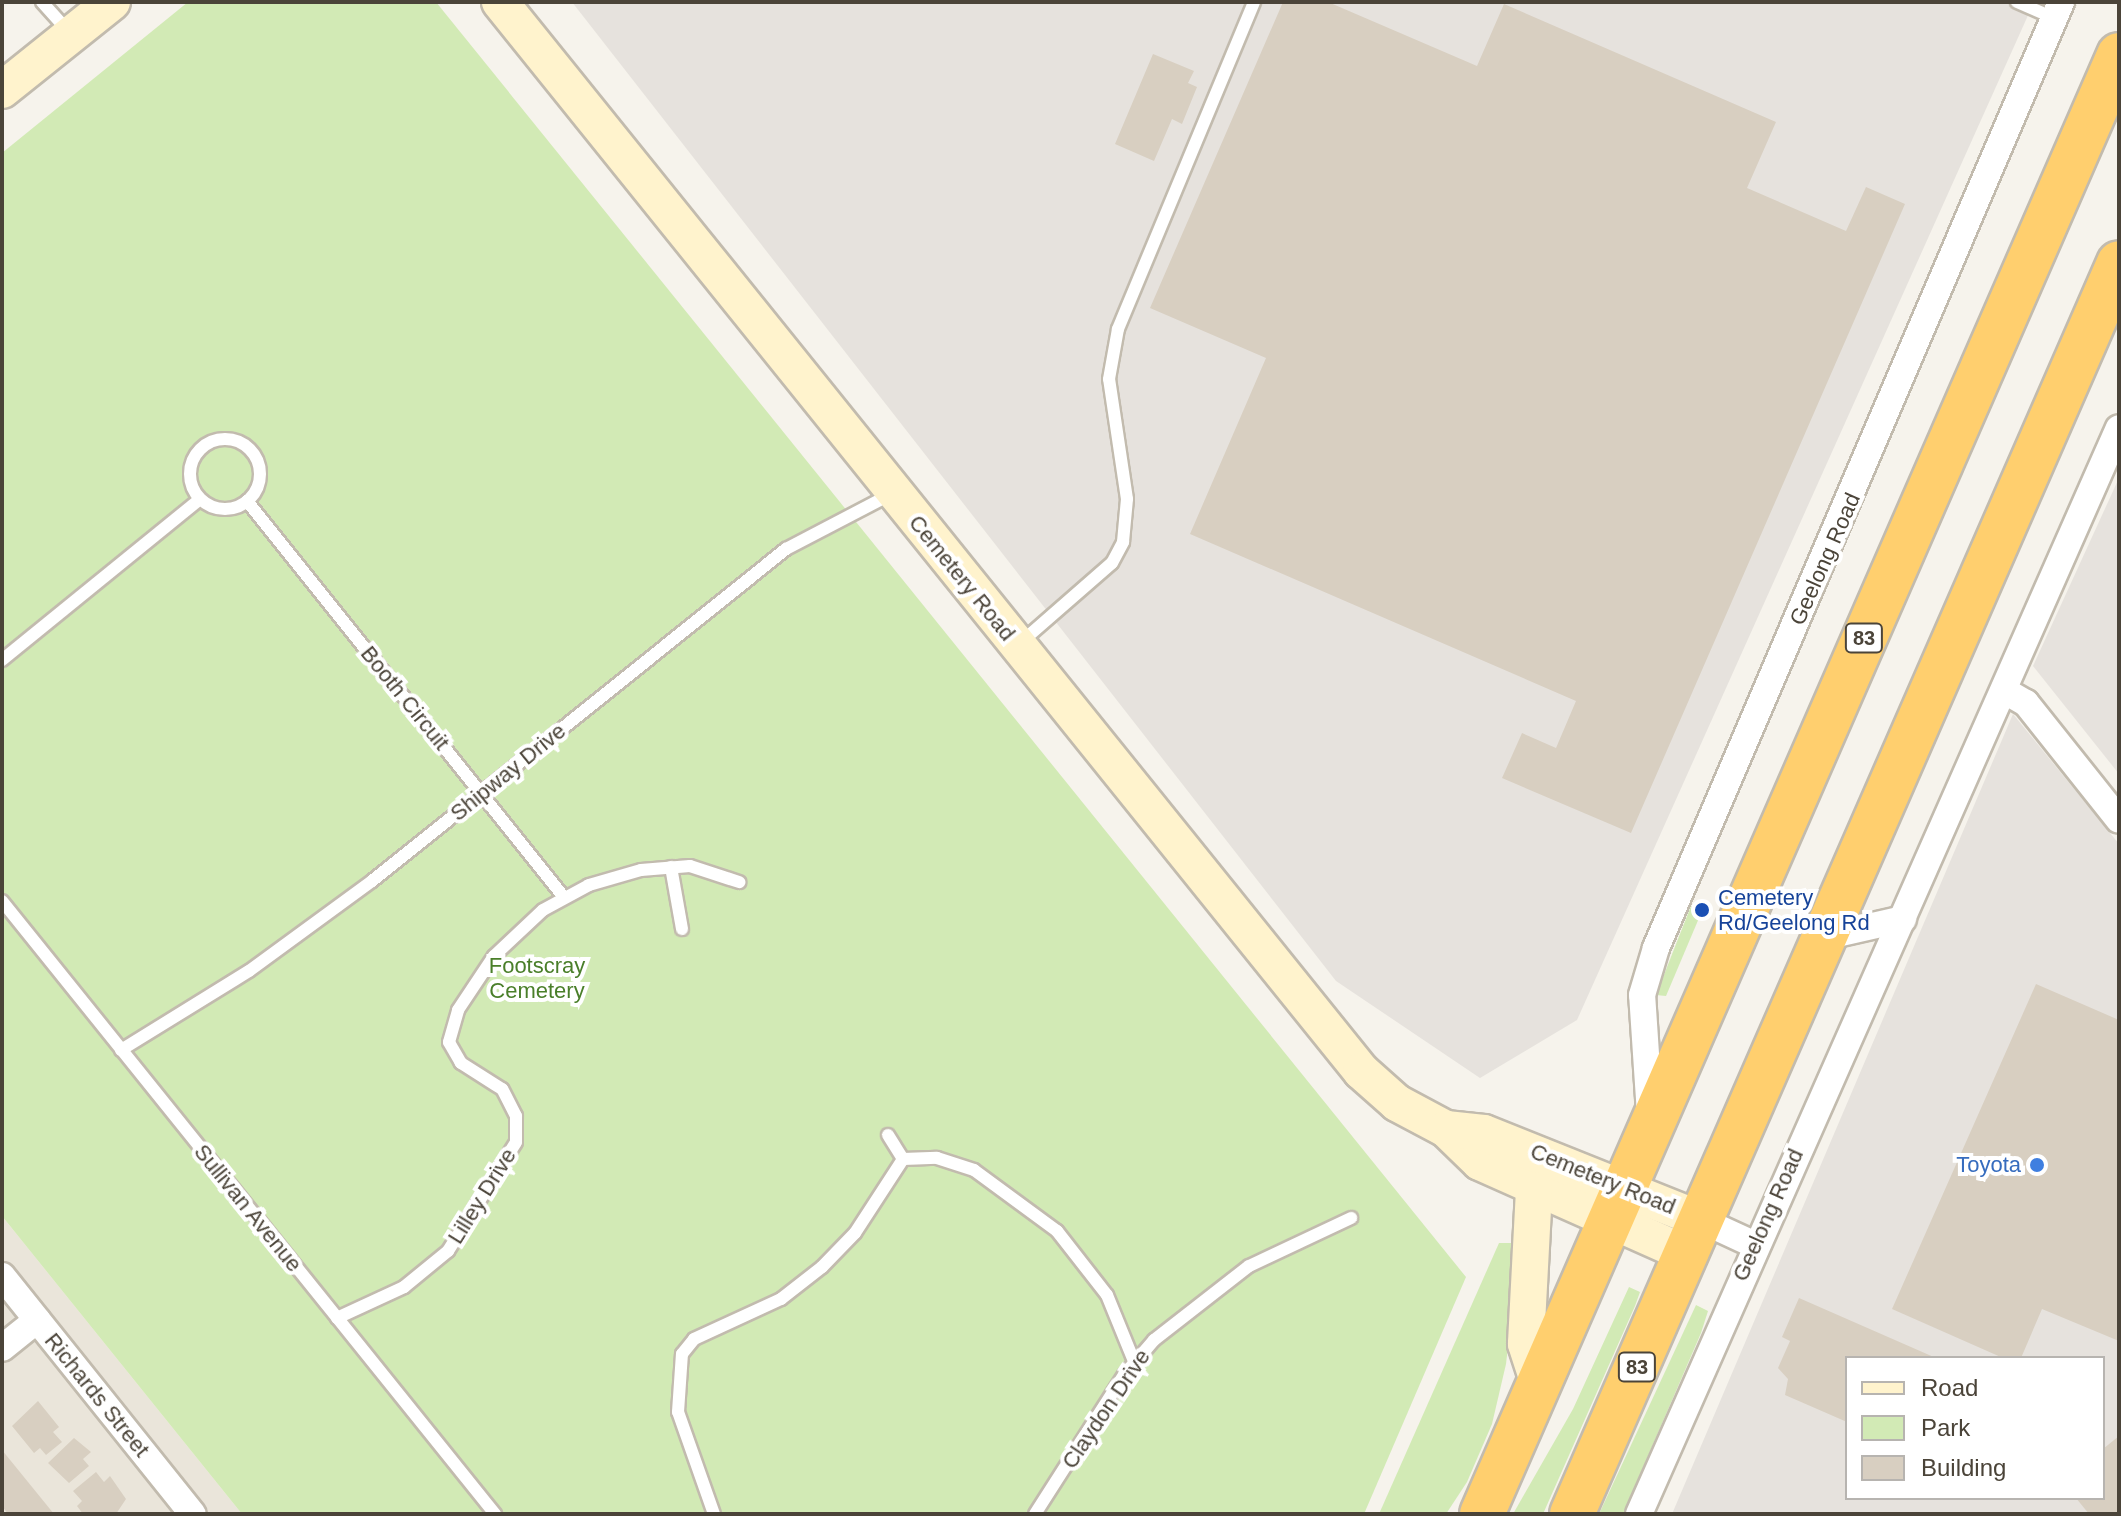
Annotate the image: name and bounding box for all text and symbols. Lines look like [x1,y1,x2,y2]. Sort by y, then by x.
street label: Geelong Road [1784,489,1866,629]
street label: Cemetery Road [903,510,1021,646]
road number: 83 [1844,622,1884,654]
street label: Booth Circuit [355,641,455,755]
street label: Shipway Drive [445,717,571,827]
place label: Cemetery Rd/Geelong Rd [1718,884,1870,936]
marker: Cemetery Rd/Geelong Rd [1693,901,1711,919]
park label: Footscray Cemetery [489,952,585,1004]
street label: Cemetery Road [1527,1138,1679,1220]
street label: Sullivan Avenue [188,1139,308,1277]
street label: Lilley Drive [442,1143,522,1249]
street label: Geelong Road [1727,1145,1809,1285]
place label: Toyota [1956,1152,2021,1178]
marker: Toyota [2028,1156,2046,1174]
street label: Richards Street [39,1328,155,1462]
street label: Claydon Drive [1056,1344,1156,1474]
road number: 83 [1617,1351,1657,1383]
legend [1845,1356,2105,1500]
text: Road [1921,1374,1978,1401]
text: Park [1921,1414,1970,1441]
text: Building [1921,1454,2006,1481]

